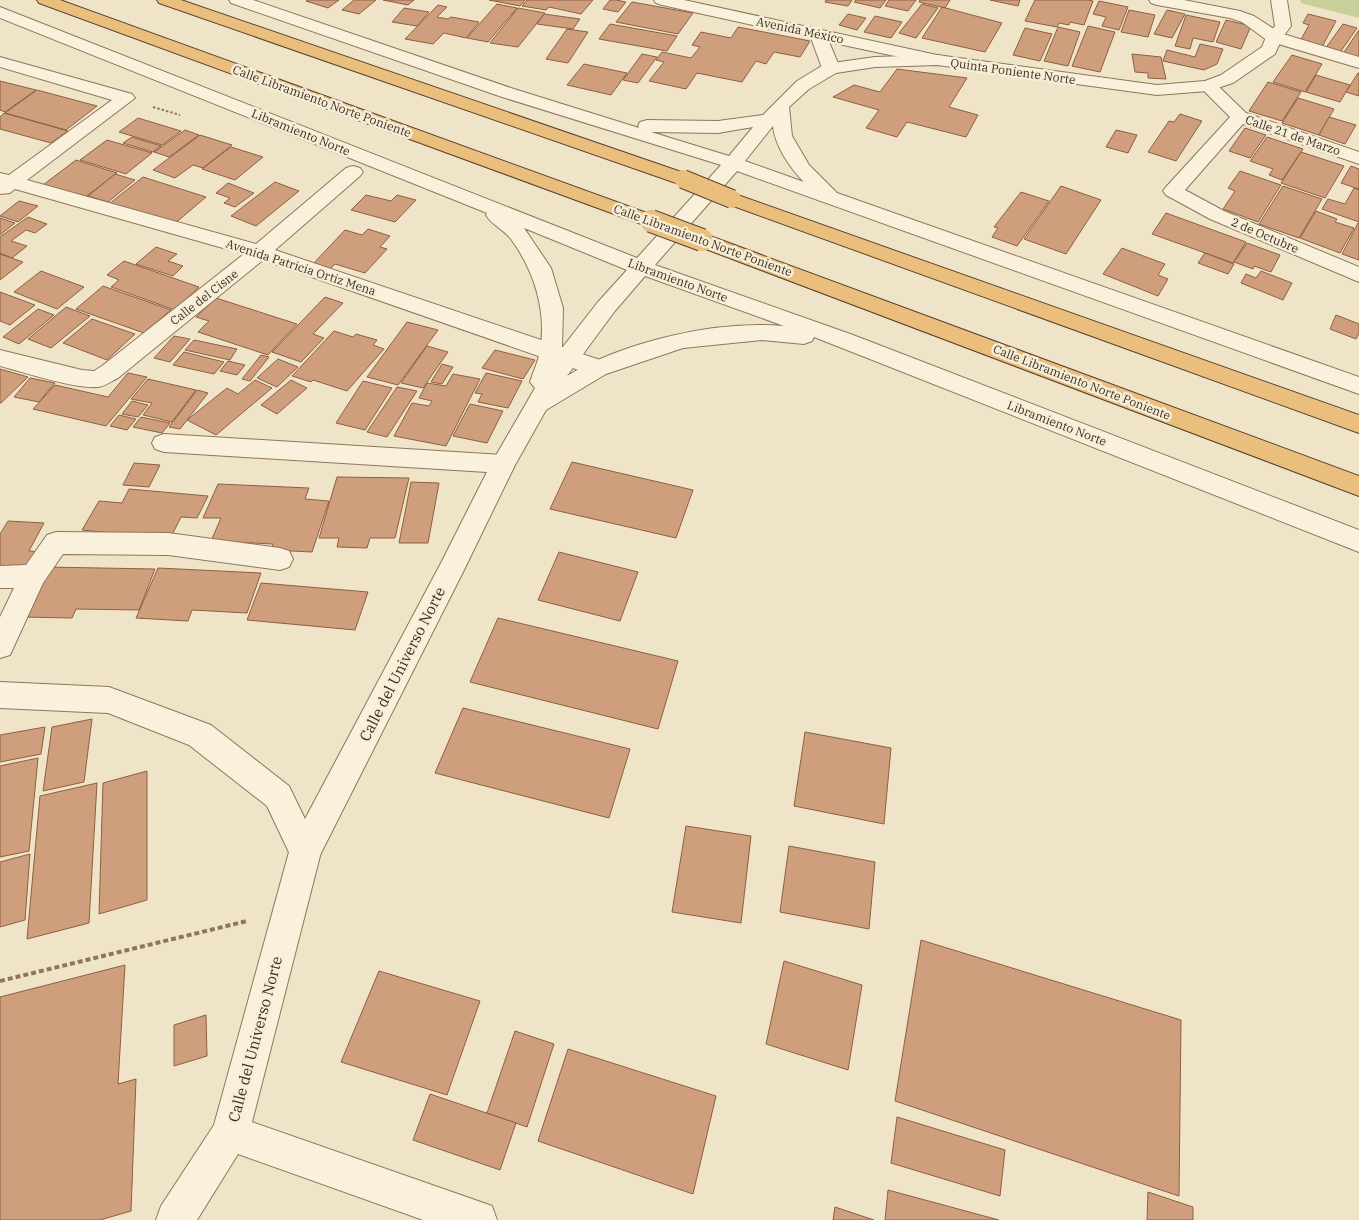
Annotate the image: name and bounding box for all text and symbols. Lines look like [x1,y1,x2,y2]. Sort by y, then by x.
street label: Avenida México [755,13,845,47]
street label: Quinta Poniente Norte [949,55,1077,87]
street label: Calle Libramiento Norte Poniente [231,62,413,140]
street label: Libramiento Norte [250,106,352,158]
street label: Calle 21 de Marzo [1244,112,1343,158]
street label: Calle Libramiento Norte Poniente [612,201,794,279]
street label: 2 de Octubre [1229,214,1301,256]
street label: Avenida Patricia Ortiz Mena [224,236,378,299]
street label: Libramiento Norte [626,255,730,305]
street label: Calle del Cisne [167,266,241,328]
street label: Calle Libramiento Norte Poniente [991,341,1173,423]
street label: Libramiento Norte [1005,397,1109,449]
street label: Calle del Universo Norte [355,584,449,744]
street label: Calle del Universo Norte [224,954,286,1124]

